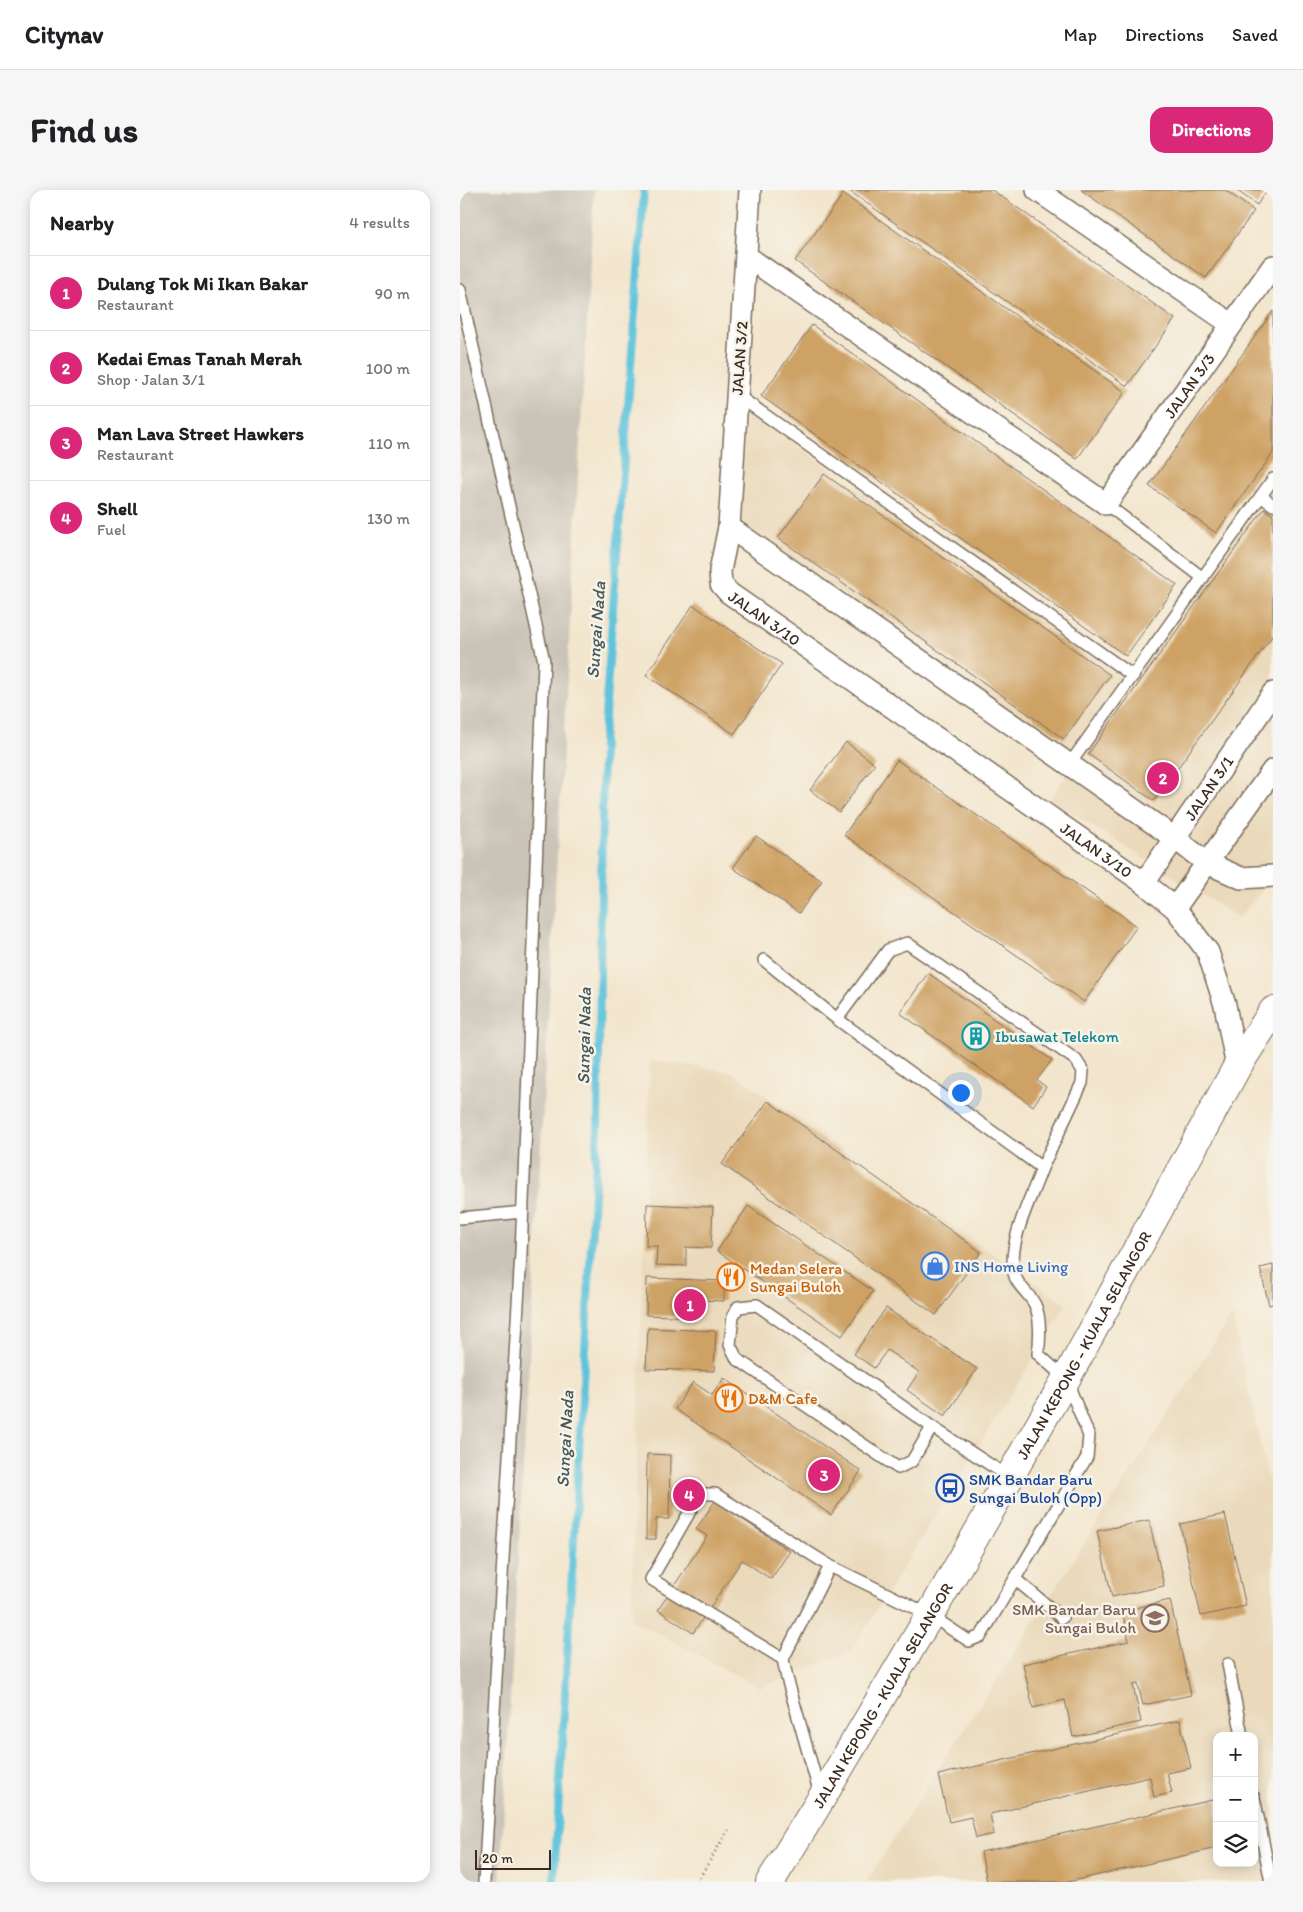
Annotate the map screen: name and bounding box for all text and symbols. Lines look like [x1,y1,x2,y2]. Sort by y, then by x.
text: Citynav [25,20,103,49]
text: Map [1064,24,1097,46]
text: Directions [1125,24,1204,46]
text: Saved [1232,24,1278,46]
button: Directions [1150,107,1273,153]
text: Find us [30,109,138,151]
text: Nearby [50,210,114,235]
text: 4 results [349,213,410,232]
text: Dulang Tok Mi Ikan Bakar [97,272,308,295]
text: 1 [62,284,70,303]
text: 90 m [375,284,410,303]
text: Restaurant [97,295,174,314]
street label: JALAN 3/2 [727,320,752,396]
text: Kedai Emas Tanah Merah [97,347,302,370]
street label: JALAN 3/3 [1160,349,1219,422]
text: 2 [62,359,70,378]
text: 100 m [366,359,410,378]
text: Shop · Jalan 3/1 [97,370,205,389]
text: Man Lava Street Hawkers [97,422,304,445]
text: 3 [62,434,70,453]
text: 110 m [368,434,410,453]
text: Restaurant [97,445,174,464]
text: Shell [97,497,138,520]
text: 4 [61,509,71,528]
text: 130 m [367,509,410,528]
text: Fuel [97,520,126,539]
water label: Sungai Nada [582,580,610,679]
street label: JALAN 3/10 [725,587,804,650]
street label: JALAN 3/1 [1181,752,1238,824]
pin: 2 [1147,759,1179,797]
street label: JALAN 3/10 [1057,819,1136,882]
water label: Sungai Nada [572,986,596,1085]
building icon: Ibusawat Telekom [961,1021,991,1051]
place label: Ibusawat Telekom [995,1027,1119,1046]
your location [948,1080,974,1106]
street label: JALAN KEPONG - KUALA SELANGOR [1013,1228,1155,1463]
shop icon: INS Home Living [920,1251,950,1281]
place label: INS Home Living [954,1257,1069,1276]
place label: Medan Selera Sungai Buloh [750,1259,842,1296]
restaurant icon: Medan Selera Sungai Buloh [716,1262,746,1292]
pin: 1 [674,1286,706,1324]
restaurant icon: D&M Cafe [714,1383,744,1413]
water label: Sungai Nada [551,1389,579,1488]
place label: D&M Cafe [748,1389,818,1408]
pin: 3 [808,1456,840,1494]
place label: SMK Bandar Baru Sungai Buloh (Opp) [969,1470,1102,1507]
bus stop icon: SMK Bandar Baru Sungai Buloh (Opp) [935,1473,965,1503]
pin: 4 [673,1476,705,1514]
street label: JALAN KEPONG - KUALA SELANGOR [809,1579,957,1812]
place label: SMK Bandar Baru Sungai Buloh [1012,1600,1136,1637]
school or university icon: SMK Bandar Baru Sungai Buloh [1140,1603,1170,1633]
map controls [1213,1732,1258,1867]
button: + [1213,1732,1258,1777]
button: − [1213,1777,1258,1822]
button: layers [1213,1822,1258,1867]
scale bar [475,1847,551,1870]
text: 20 m [482,1850,513,1867]

